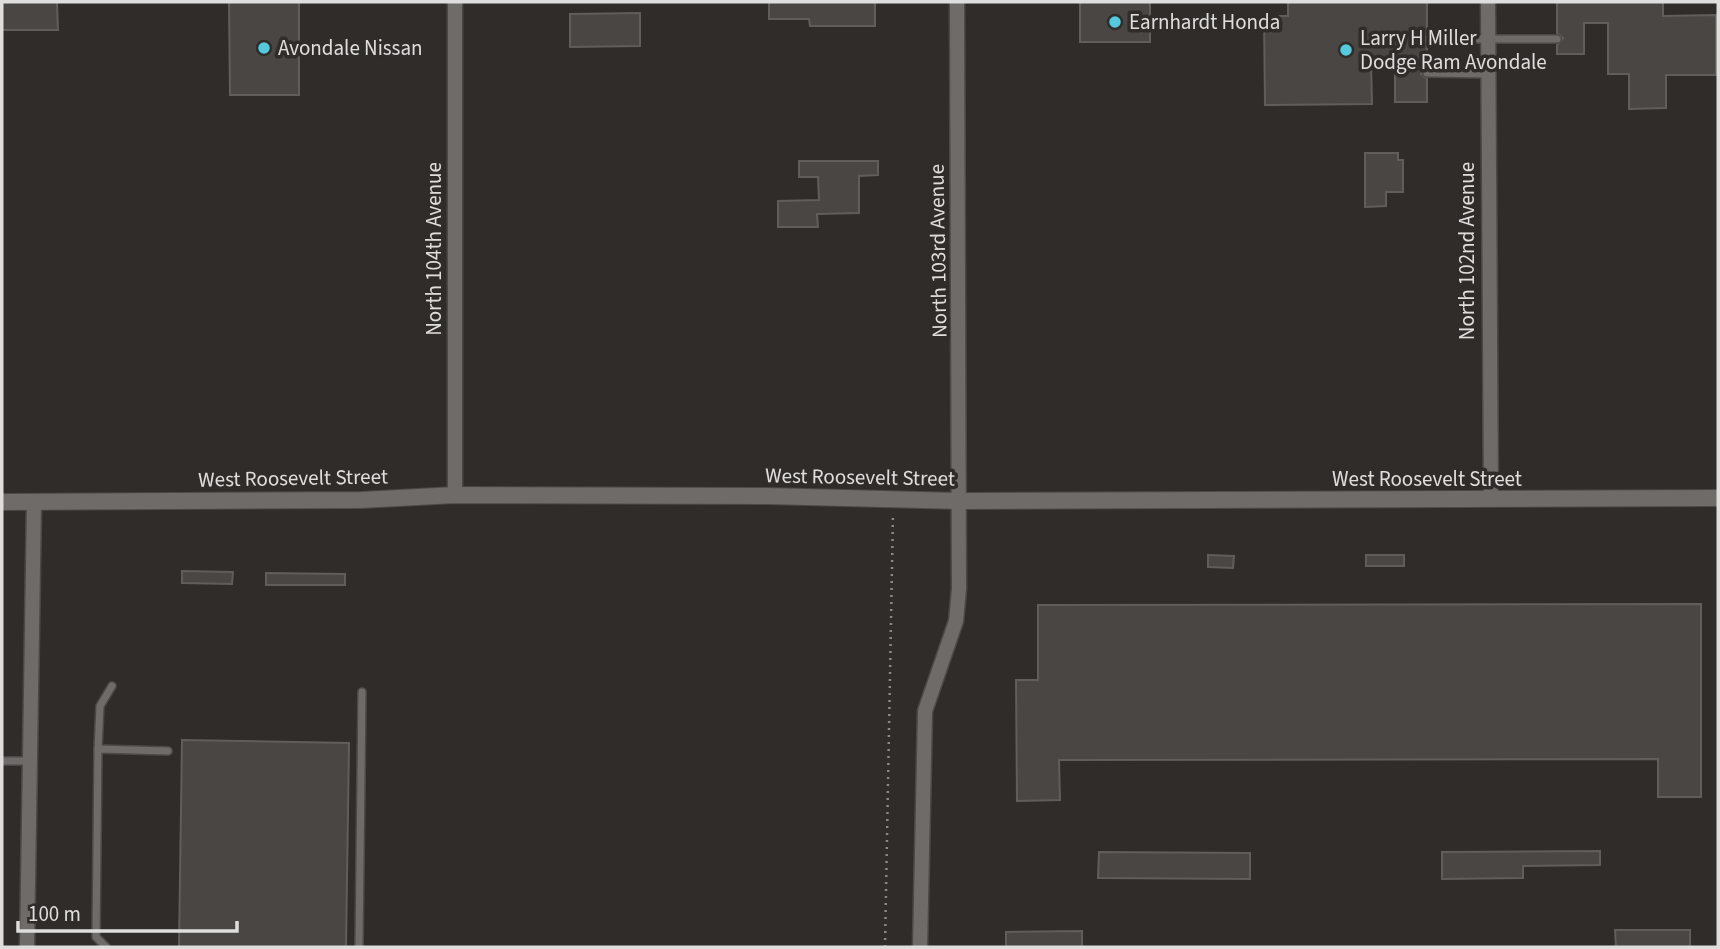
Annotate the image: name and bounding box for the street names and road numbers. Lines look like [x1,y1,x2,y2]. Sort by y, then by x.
street label: North 104th Avenue [419,162,449,336]
street label: North 102nd Avenue [1452,162,1482,340]
street label: North 103rd Avenue [921,164,955,338]
street label: West Roosevelt Street [765,460,955,494]
street label: West Roosevelt Street [198,461,388,495]
street label: West Roosevelt Street [1332,464,1522,494]

